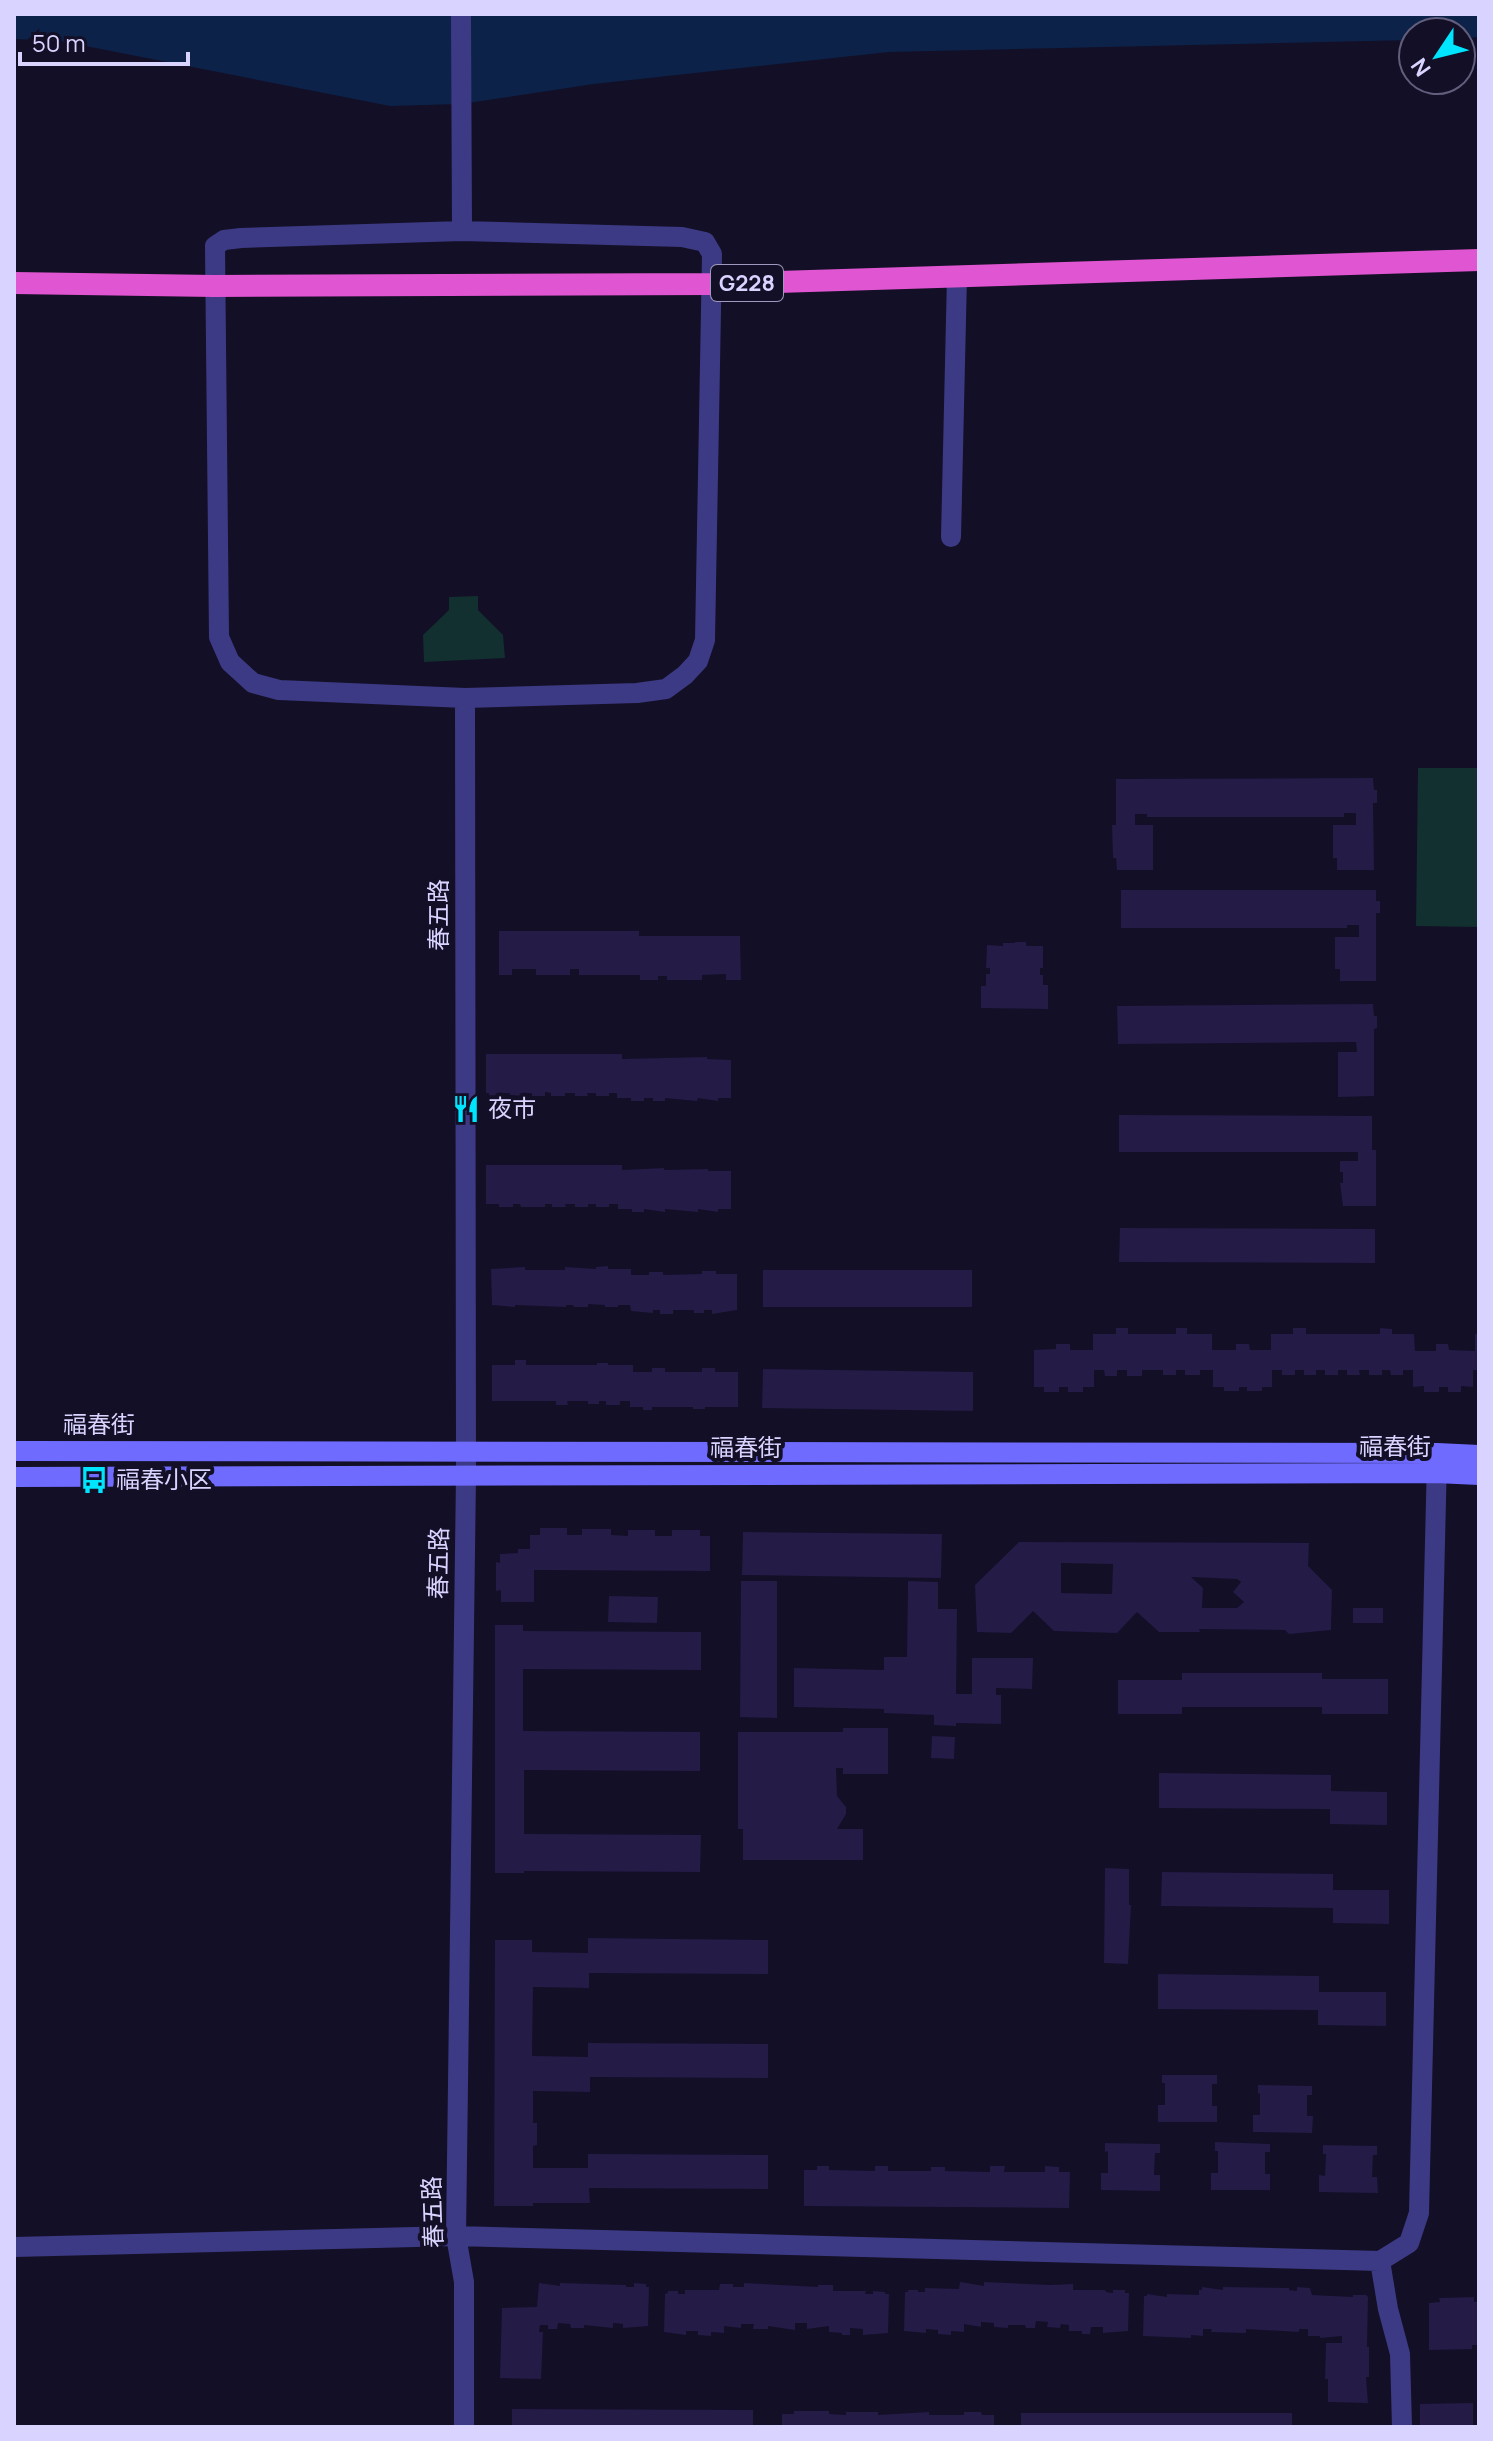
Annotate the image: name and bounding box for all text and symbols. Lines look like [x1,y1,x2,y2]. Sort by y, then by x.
scale bar [20,16,188,66]
north arrow [1397,16,1477,96]
text: 50 m [32,26,86,59]
text: N [1404,52,1437,83]
road number: G228 [711,265,783,301]
street label: 春五路 [421,879,454,951]
place label: 夜市 [488,1091,536,1124]
restaurant icon: 夜市 [451,1094,481,1124]
street label: 福春街 [63,1407,135,1440]
street label: 福春街 [1359,1429,1431,1462]
street label: 福春街 [710,1430,782,1463]
place label: 福春小区 [116,1462,212,1495]
bus stop icon: 福春小区 [79,1465,109,1495]
street label: 春五路 [420,1527,455,1599]
street label: 春五路 [414,2175,449,2249]

